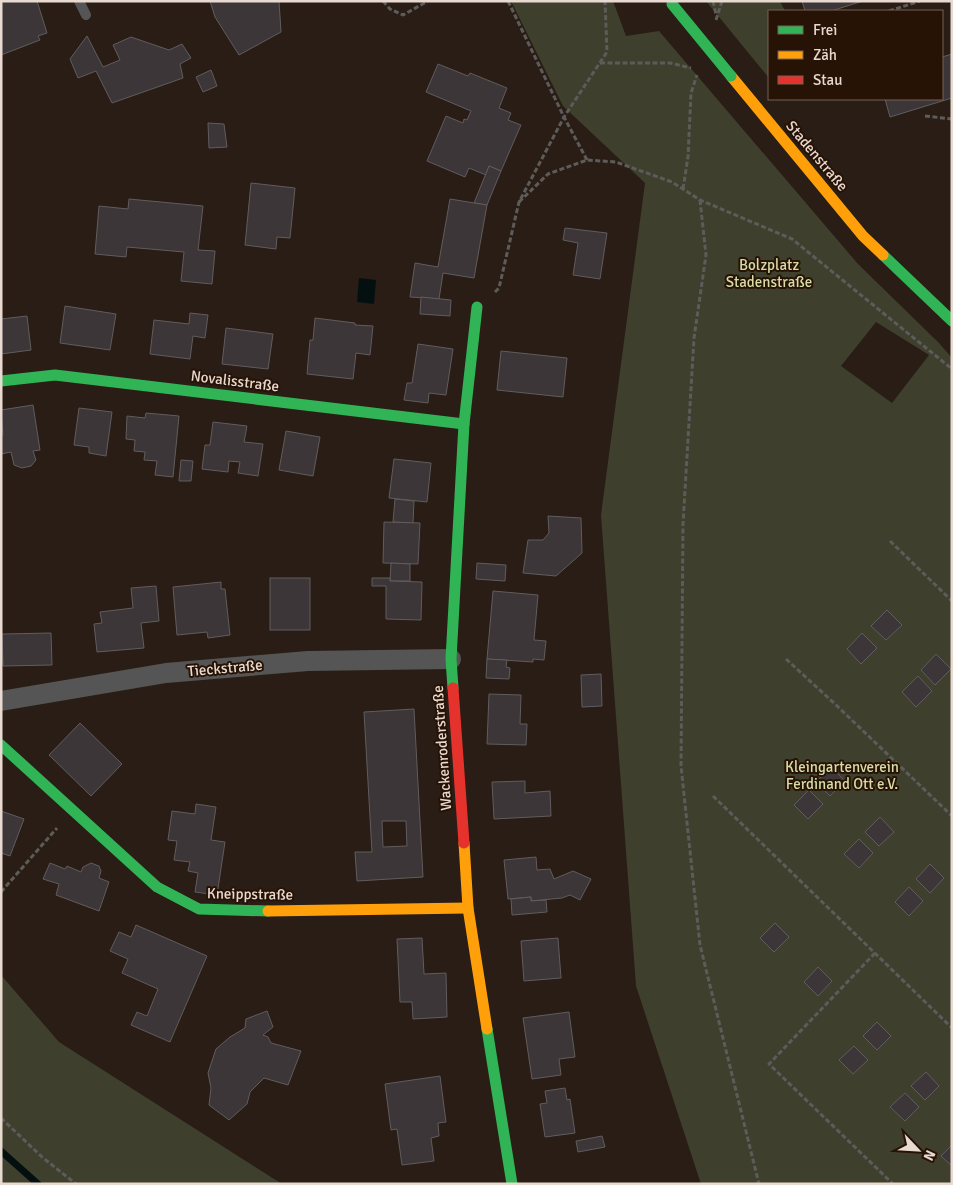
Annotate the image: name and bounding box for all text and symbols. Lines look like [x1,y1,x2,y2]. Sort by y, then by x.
legend [768,10,943,100]
text: Frei [813,21,837,39]
text: Zäh [813,46,837,64]
text: Stau [813,71,842,89]
street label: Stadenstraße [782,117,852,195]
park label: Bolzplatz Stadenstraße [726,256,812,291]
street label: Novalisstraße [190,367,280,395]
street label: Tieckstraße [187,656,263,680]
street label: Wackenroderstraße [429,685,455,811]
park label: Kleingartenverein Ferdinand Ott e.V. [785,758,899,793]
street label: Kneippstraße [207,884,293,904]
north arrow [893,1125,943,1175]
text: N [920,1147,939,1163]

